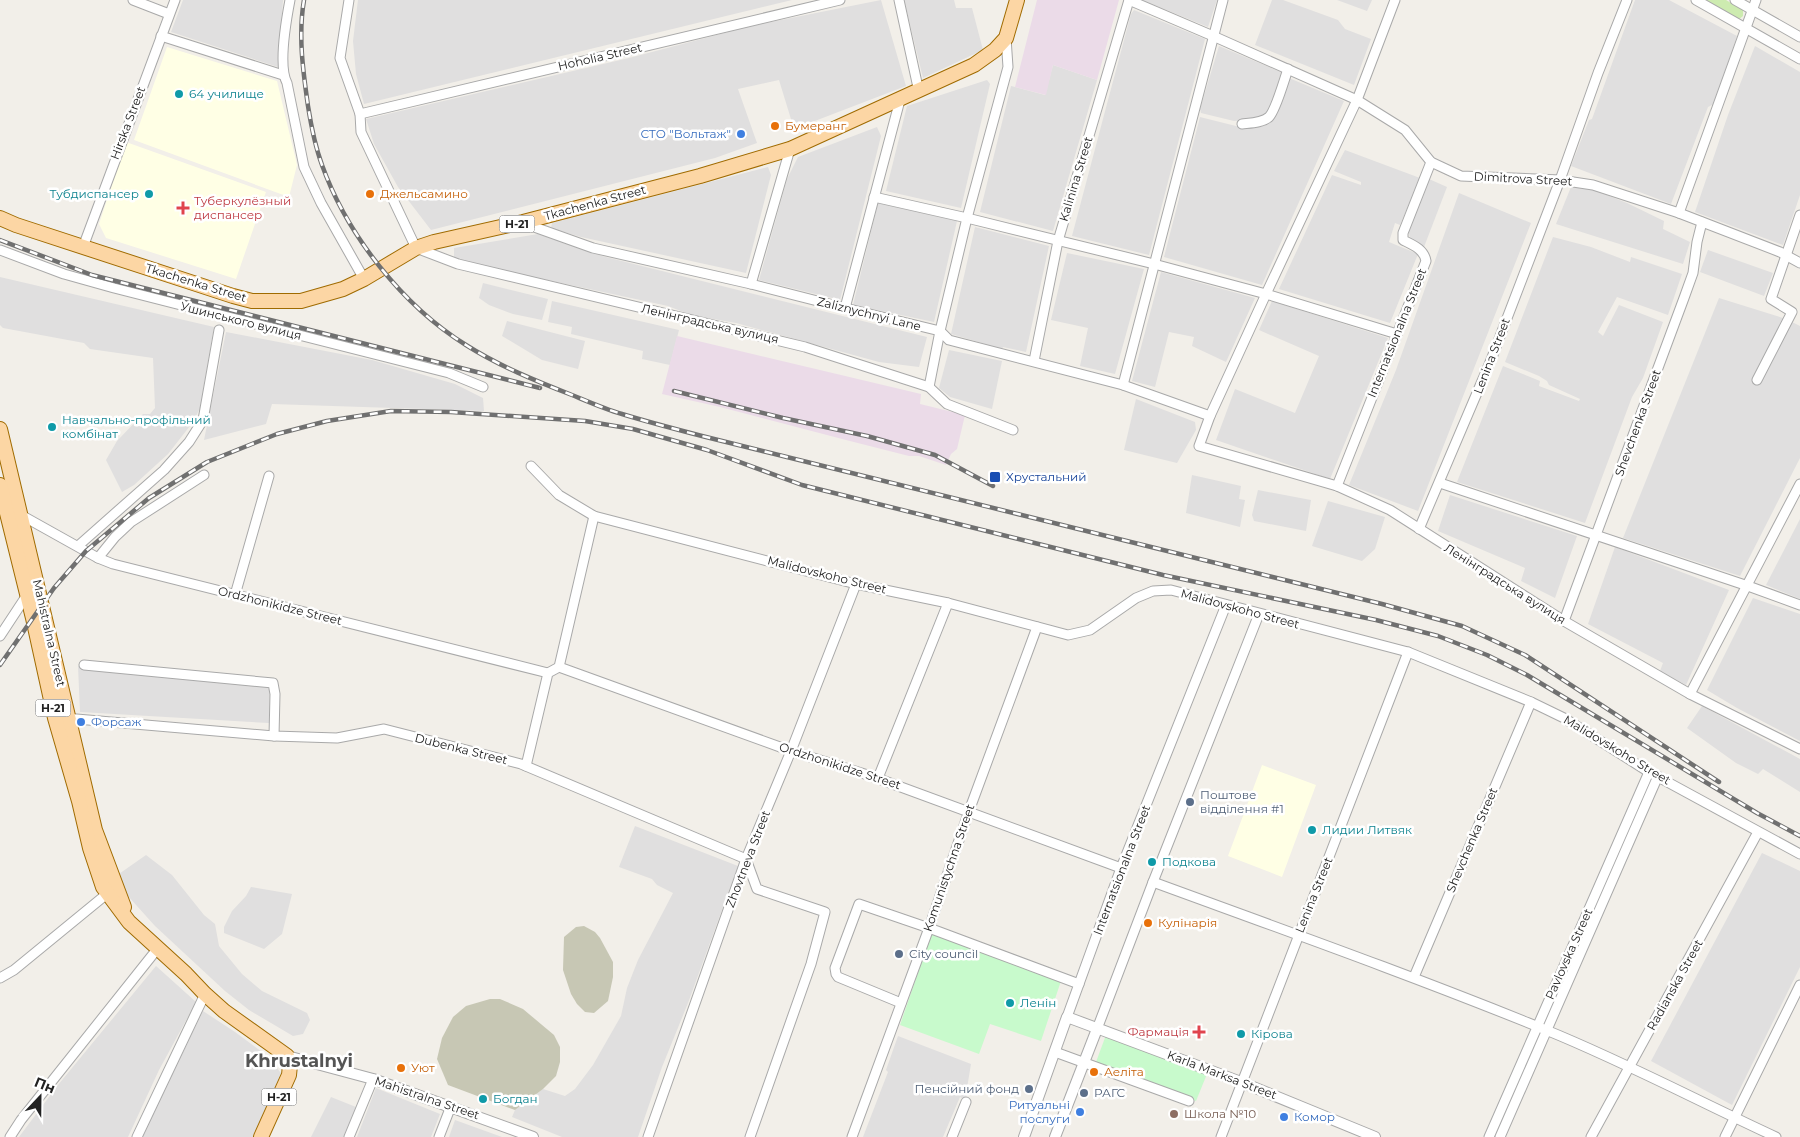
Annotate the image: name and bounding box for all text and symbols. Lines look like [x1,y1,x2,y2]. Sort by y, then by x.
street label: Hoholia Street [556,40,644,73]
street label: Hirska Street [107,84,148,162]
place label: 64 училище [189,86,264,101]
marker: 64 училище [173,88,185,100]
place label: Бумеранг [785,118,846,133]
marker: Бумеранг [769,120,781,132]
place label: СТО "Вольтаж" [640,126,731,141]
marker: СТО "Вольтаж" [735,128,747,140]
street label: Kalinina Street [1056,135,1096,223]
street label: Dimitrova Street [1473,168,1573,189]
street label: Tkachenka Street [542,182,648,223]
place label: Тубдиспансер [50,186,139,201]
place label: Джельсамино [380,186,468,201]
marker: Тубдиспансер [143,188,155,200]
marker: Джельсамино [364,188,376,200]
place label: Туберкулёзный диспансер [194,193,291,222]
marker: Туберкулёзный диспансер [176,201,190,215]
road number: Н-21 [500,215,534,232]
street label: Tkachenka Street [144,260,249,305]
street label: Internatsionalna Street [1364,266,1429,400]
street label: Zaliznychnyi Lane [816,293,923,334]
street label: Ушинського вулиця [179,298,303,343]
street label: Ленінградська вулиця [640,300,780,347]
street label: Lenina Street [1470,316,1513,396]
street label: Shevchenka Street [1611,367,1664,478]
place label: Навчально-профільний комбінат [62,412,211,441]
marker: Навчально-профільний комбінат [46,421,58,433]
place label: Хрустальний [1006,469,1087,484]
marker: Хрустальний [988,470,1002,484]
street label: Ленінградська вулиця [1442,540,1569,627]
street label: Malidovskoho Street [766,552,888,597]
street label: Mahistralna Street [30,578,69,688]
street label: Ordzhonikidze Street [217,583,344,628]
street label: Malidovskoho Street [1179,585,1301,632]
road number: Н-21 [36,700,70,716]
street label: Malidovskoho Street [1561,712,1674,788]
place label: Форсаж [91,714,142,729]
marker: Форсаж [75,716,87,728]
street label: Dubenka Street [413,730,509,767]
street label: Ordzhonikidze Street [777,739,903,792]
street label: Shevchenka Street [1443,785,1500,895]
place label: Поштове відділення #1 [1200,787,1284,816]
marker: Поштове відділення #1 [1184,796,1196,808]
street label: Komunistychna Street [920,802,977,934]
street label: Internatsionalna Street [1090,803,1153,937]
street label: Zhovtneva Street [722,808,773,909]
place label: Лидии Литвяк [1322,822,1412,837]
marker: Лидии Литвяк [1306,824,1318,836]
place label: Подкова [1162,854,1216,869]
street label: Lenina Street [1292,855,1336,935]
marker: Подкова [1146,856,1158,868]
street label: Pavlovska Street [1542,906,1595,1002]
place label: Кулінарія [1158,915,1217,930]
marker: Кулінарія [1142,917,1154,929]
street label: Radianska Street [1643,937,1706,1033]
place label: City council [909,946,978,961]
marker: City council [893,948,905,960]
place label: Ленін [1020,995,1056,1010]
marker: Ленін [1004,997,1016,1009]
place label: Фармація [1128,1024,1189,1039]
marker: Фармація [1193,1026,1205,1038]
place label: Кірова [1251,1026,1293,1041]
marker: Кірова [1235,1028,1247,1040]
street label: Karla Marksa Street [1165,1047,1279,1102]
district label: Khrustalnyi [245,1050,353,1072]
place label: Уют [411,1060,435,1075]
marker: Уют [395,1062,407,1074]
place label: Аеліта [1104,1064,1144,1079]
marker: Аеліта [1088,1066,1100,1078]
north arrow [15,1072,65,1122]
text: Пн [32,1073,58,1097]
street label: Mahistralna Street [373,1073,482,1123]
place label: Пенсійний фонд [915,1081,1019,1096]
marker: Пенсійний фонд [1023,1083,1035,1095]
place label: РАГС [1094,1085,1126,1100]
marker: РАГС [1078,1087,1090,1099]
road number: Н-21 [262,1088,296,1106]
place label: Богдан [493,1091,538,1106]
marker: Богдан [477,1093,489,1105]
place label: Ритуальні послуги [1009,1097,1070,1126]
marker: Ритуальні послуги [1074,1106,1086,1118]
place label: Школа №10 [1184,1106,1256,1121]
marker: Школа №10 [1168,1108,1180,1120]
place label: Комор [1294,1109,1335,1124]
marker: Комор [1278,1111,1290,1123]

